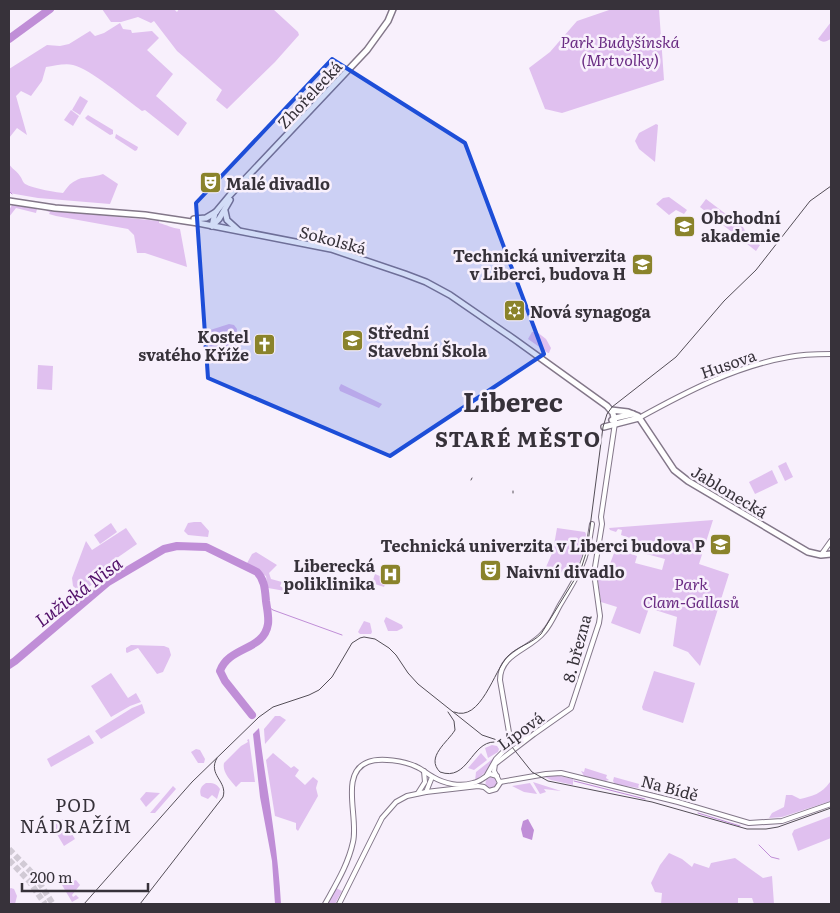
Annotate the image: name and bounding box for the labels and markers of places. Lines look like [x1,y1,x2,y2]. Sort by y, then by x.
theatre icon: Malé divadlo [198,171,222,195]
place label: Malé divadlo [226,171,330,195]
place label: Obchodní akademie [701,205,781,247]
school or university icon: Obchodní akademie [673,214,697,238]
place label: Technická univerzita v Liberci, budova H [453,243,627,285]
school or university icon: Technická univerzita v Liberci, budova H [630,252,654,276]
synagogue icon: Nová synagoga [502,299,526,323]
place label: Nová synagoga [530,299,652,323]
place label: Střední Stavební Škola [368,320,488,362]
place label: Kostel svatého Kříže [138,324,249,366]
school or university icon: Střední Stavební Škola [340,329,364,353]
church icon: Kostel svatého Kříže [253,333,277,357]
place label: Technická univerzita v Liberci budova P [380,533,706,557]
school or university icon: Technická univerzita v Liberci budova P [709,533,733,557]
place label: Liberecká poliklinika [284,553,376,595]
theatre icon: Naivní divadlo [478,559,502,583]
place label: Naivní divadlo [506,559,625,583]
hospital icon: Liberecká poliklinika [379,562,403,586]

